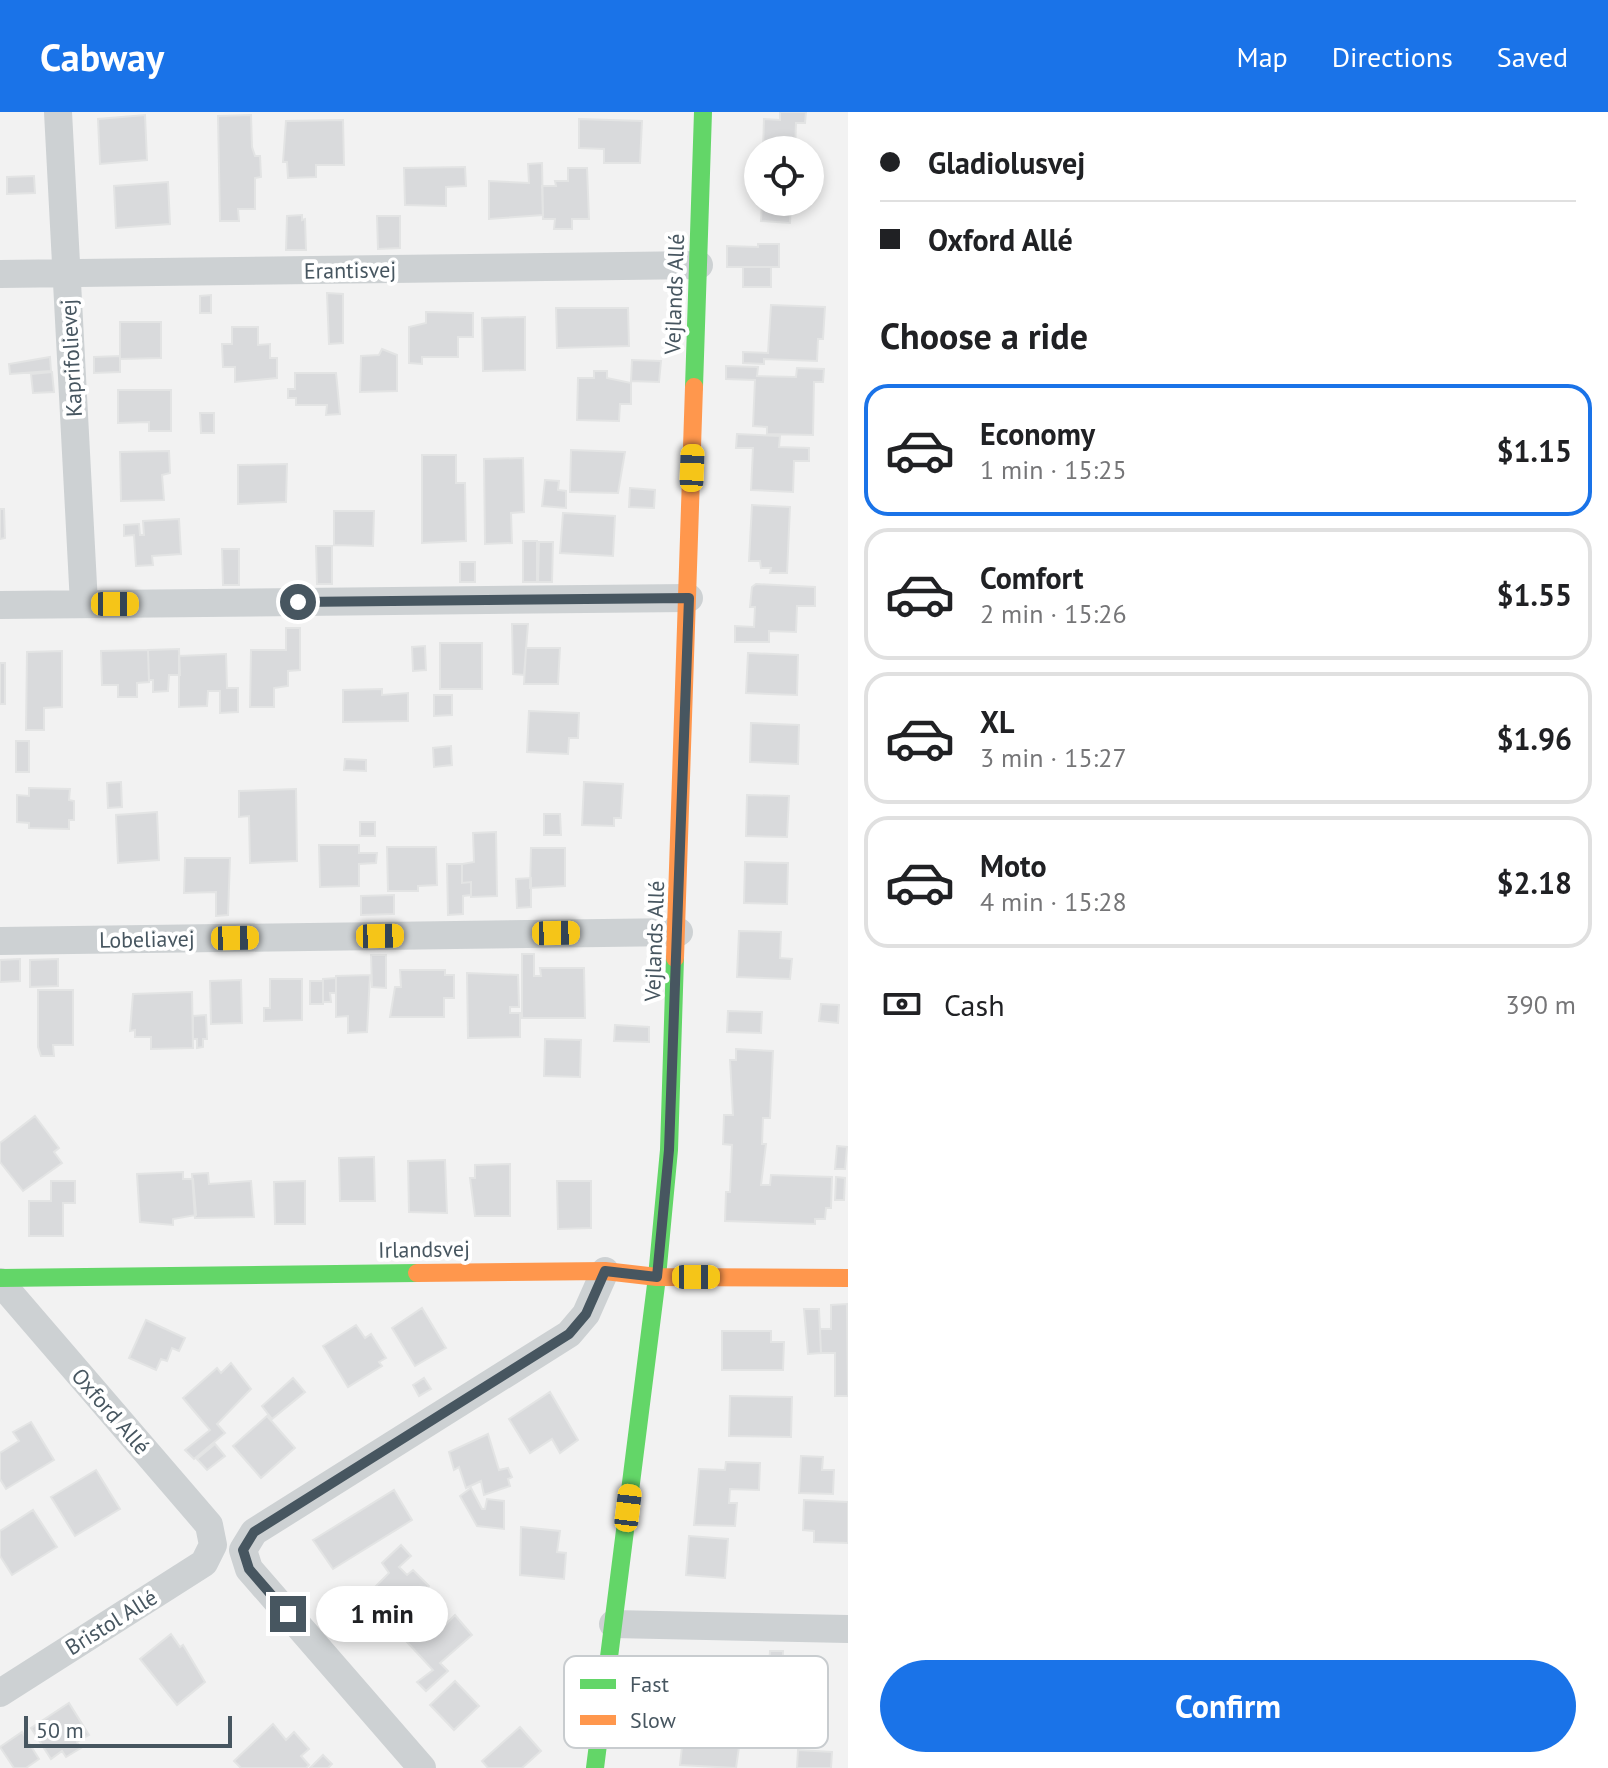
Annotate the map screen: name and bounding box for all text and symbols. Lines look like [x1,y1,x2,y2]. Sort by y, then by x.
text: Cabway [40,32,164,81]
text: Map [1237,38,1288,75]
text: Directions [1332,38,1453,75]
text: Saved [1497,38,1568,75]
map controls [744,136,824,216]
button: locate [744,136,824,216]
text: Gladiolusvej [928,143,1085,182]
text: Oxford Allé [928,220,1073,259]
street label: Vejlands Allé [658,233,690,356]
street label: Erantisvej [304,255,396,285]
street label: Kaprifolievej [54,298,88,418]
text: Choose a ride [880,312,1088,359]
icon: car [884,414,956,486]
text: Economy [980,414,1095,453]
text: $1.15 [1497,431,1572,470]
car [679,444,705,492]
text: 1 min · 15:25 [980,453,1127,486]
icon: car [884,558,956,630]
text: Comfort [980,558,1083,597]
text: $1.55 [1497,575,1572,614]
route start [280,584,316,620]
car [91,592,139,616]
text: 2 min · 15:26 [980,597,1127,630]
icon: car [884,702,956,774]
text: XL [980,702,1014,741]
text: $1.96 [1497,719,1572,758]
text: 3 min · 15:27 [980,741,1127,774]
icon: car [884,846,956,918]
text: Moto [980,846,1047,885]
text: $2.18 [1497,863,1572,902]
street label: Vejlands Allé [638,880,670,1003]
text: 4 min · 15:28 [980,885,1127,918]
car [532,921,580,945]
street label: Lobeliavej [99,924,195,954]
car [356,924,404,948]
car [211,926,259,950]
icon: cash [880,982,924,1026]
text: Cash [944,985,1005,1024]
text: 390 m [1505,988,1576,1021]
street label: Irlandsvej [378,1234,470,1264]
car [672,1265,720,1289]
street label: Oxford Allé [66,1362,156,1460]
car [613,1483,643,1533]
street label: Bristol Allé [60,1583,162,1661]
callout: 1 min [316,1586,448,1642]
route end [270,1596,306,1632]
text: 1 min [350,1597,414,1630]
legend [564,1656,828,1748]
button: Confirm [880,1660,1576,1752]
text: Fast [630,1670,670,1698]
text: Slow [630,1706,676,1734]
scale bar [24,1712,232,1748]
text: 50 m [36,1716,84,1744]

